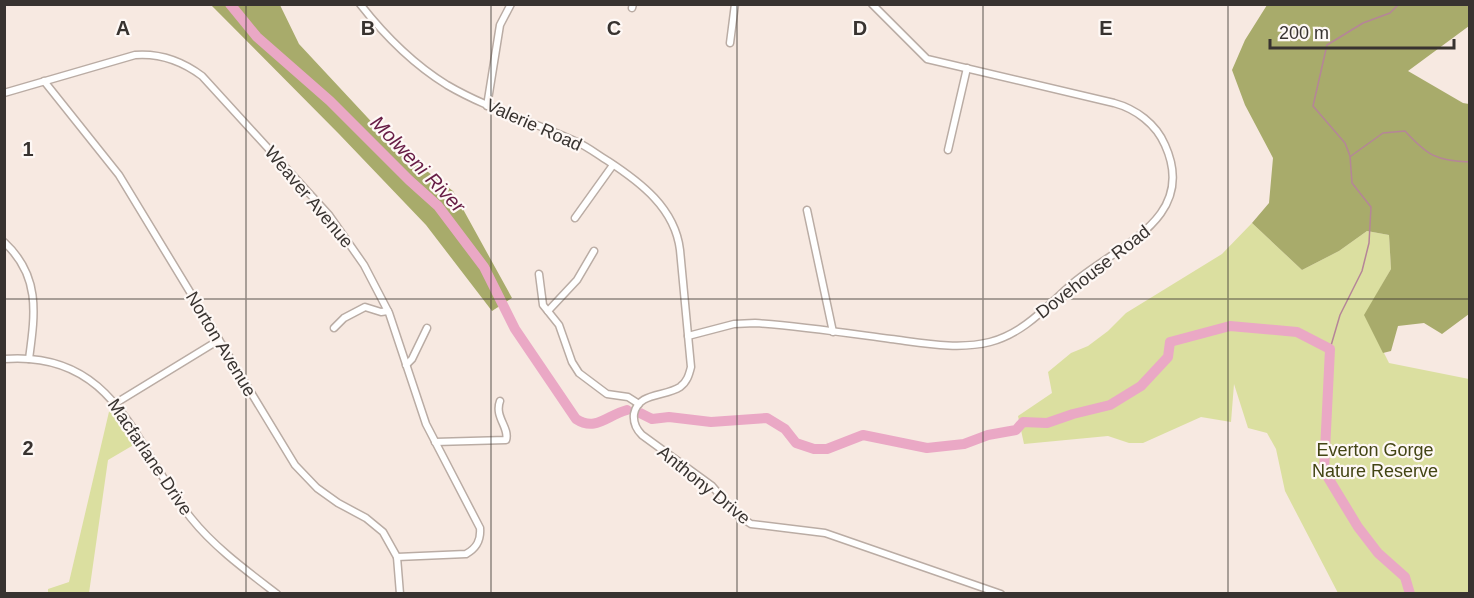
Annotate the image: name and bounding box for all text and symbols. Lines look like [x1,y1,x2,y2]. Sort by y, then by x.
scale bar [1270,12,1454,50]
text: A [116,17,130,39]
text: B [361,17,375,39]
text: C [607,17,621,39]
text: D [853,17,867,39]
text: E [1099,17,1113,39]
text: 200 m [1279,23,1329,43]
street label: Valerie Road [483,95,585,155]
water label: Molweni River [366,111,470,218]
text: 1 [22,138,34,160]
street label: Weaver Avenue [261,142,357,252]
street label: Dovehouse Road [1032,221,1154,323]
street label: Norton Avenue [182,288,260,400]
street label: Macfarlane Drive [104,395,196,519]
text: 2 [22,437,34,459]
park label: Everton Gorge Nature Reserve [1312,440,1438,481]
street label: Anthony Drive [654,442,754,528]

